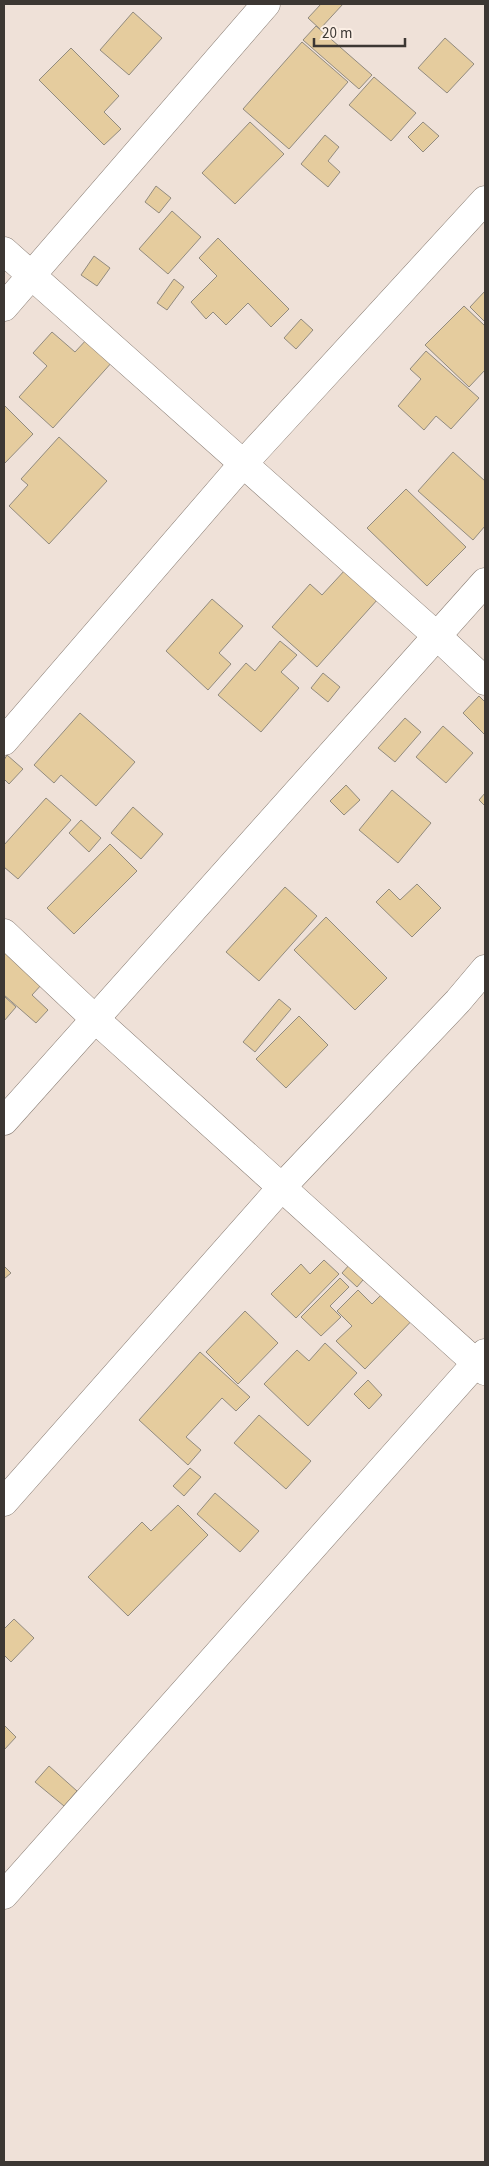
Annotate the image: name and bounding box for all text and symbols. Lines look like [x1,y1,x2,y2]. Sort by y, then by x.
scale bar [314,15,405,47]
text: 20 m [322,23,352,44]

